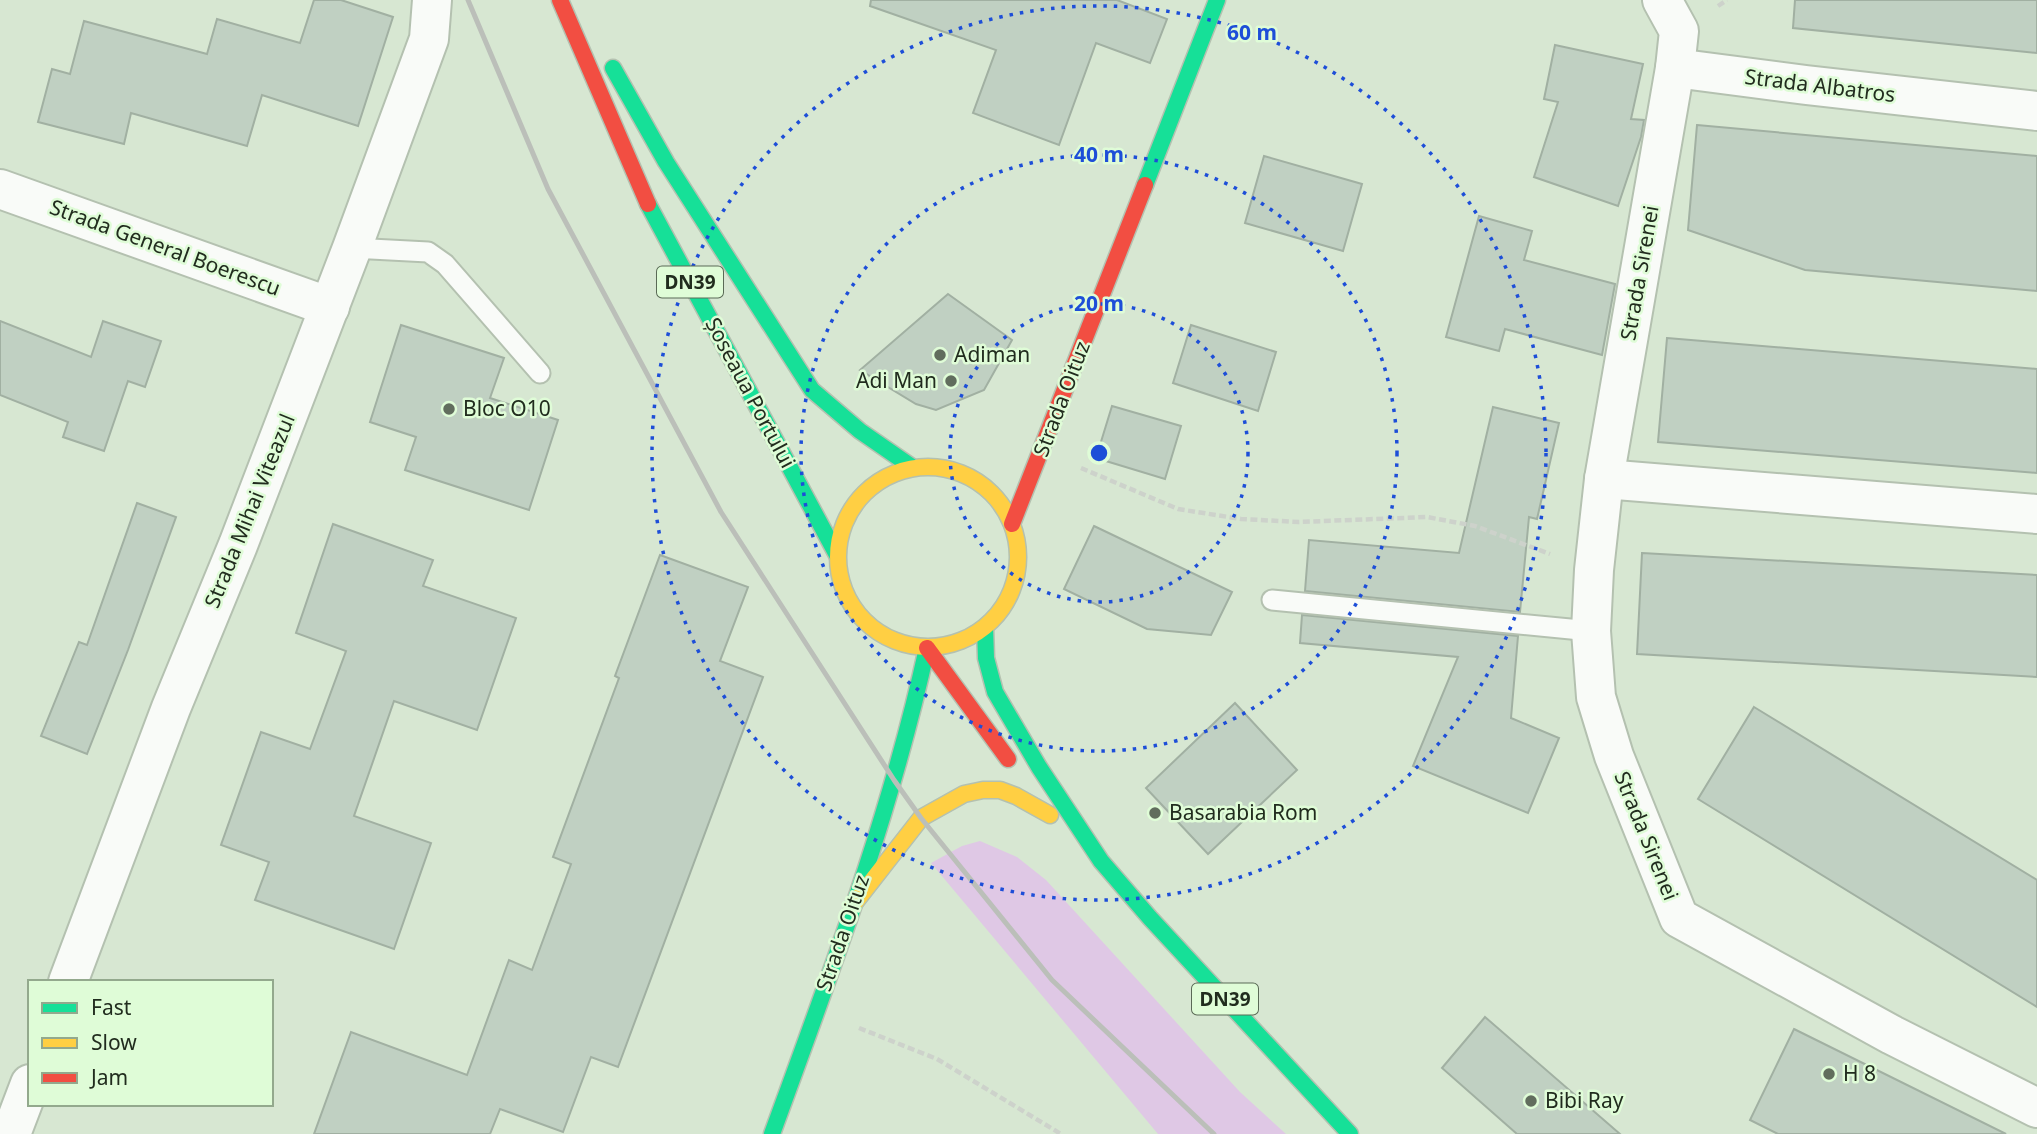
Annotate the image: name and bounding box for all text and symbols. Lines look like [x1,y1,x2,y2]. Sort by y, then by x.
text: 60 m [1227,18,1277,46]
street label: Strada Albatros [1743,62,1897,108]
text: 40 m [1074,140,1124,168]
street label: Strada General Boerescu [46,192,285,302]
street label: Strada Sirenei [1613,203,1665,343]
road number: DN39 [657,266,723,298]
text: 20 m [1074,289,1124,317]
street label: Șoseaua Portului [699,312,802,473]
street label: Strada Oituz [1026,337,1096,460]
place label: Adiman [954,340,1030,368]
marker: Adiman [932,347,948,363]
place label: Adi Man [856,366,937,394]
marker: Adi Man [943,373,959,389]
place label: Bloc O10 [463,394,551,422]
marker: Bloc O10 [441,401,457,417]
street label: Strada Mihai Viteazul [197,409,301,612]
centre of rings [1087,441,1111,465]
street label: Strada Sirenei [1608,767,1685,904]
place label: Basarabia Rom [1169,798,1317,826]
marker: Basarabia Rom [1147,805,1163,821]
street label: Strada Oituz [809,871,875,995]
legend [28,980,273,1106]
road number: DN39 [1192,984,1258,1015]
text: Fast [91,993,132,1021]
text: Slow [91,1028,137,1056]
place label: H 8 [1843,1059,1876,1087]
text: Jam [89,1063,128,1091]
marker: H 8 [1821,1066,1837,1082]
place label: Bibi Ray [1545,1086,1624,1114]
marker: Bibi Ray [1523,1093,1539,1109]

